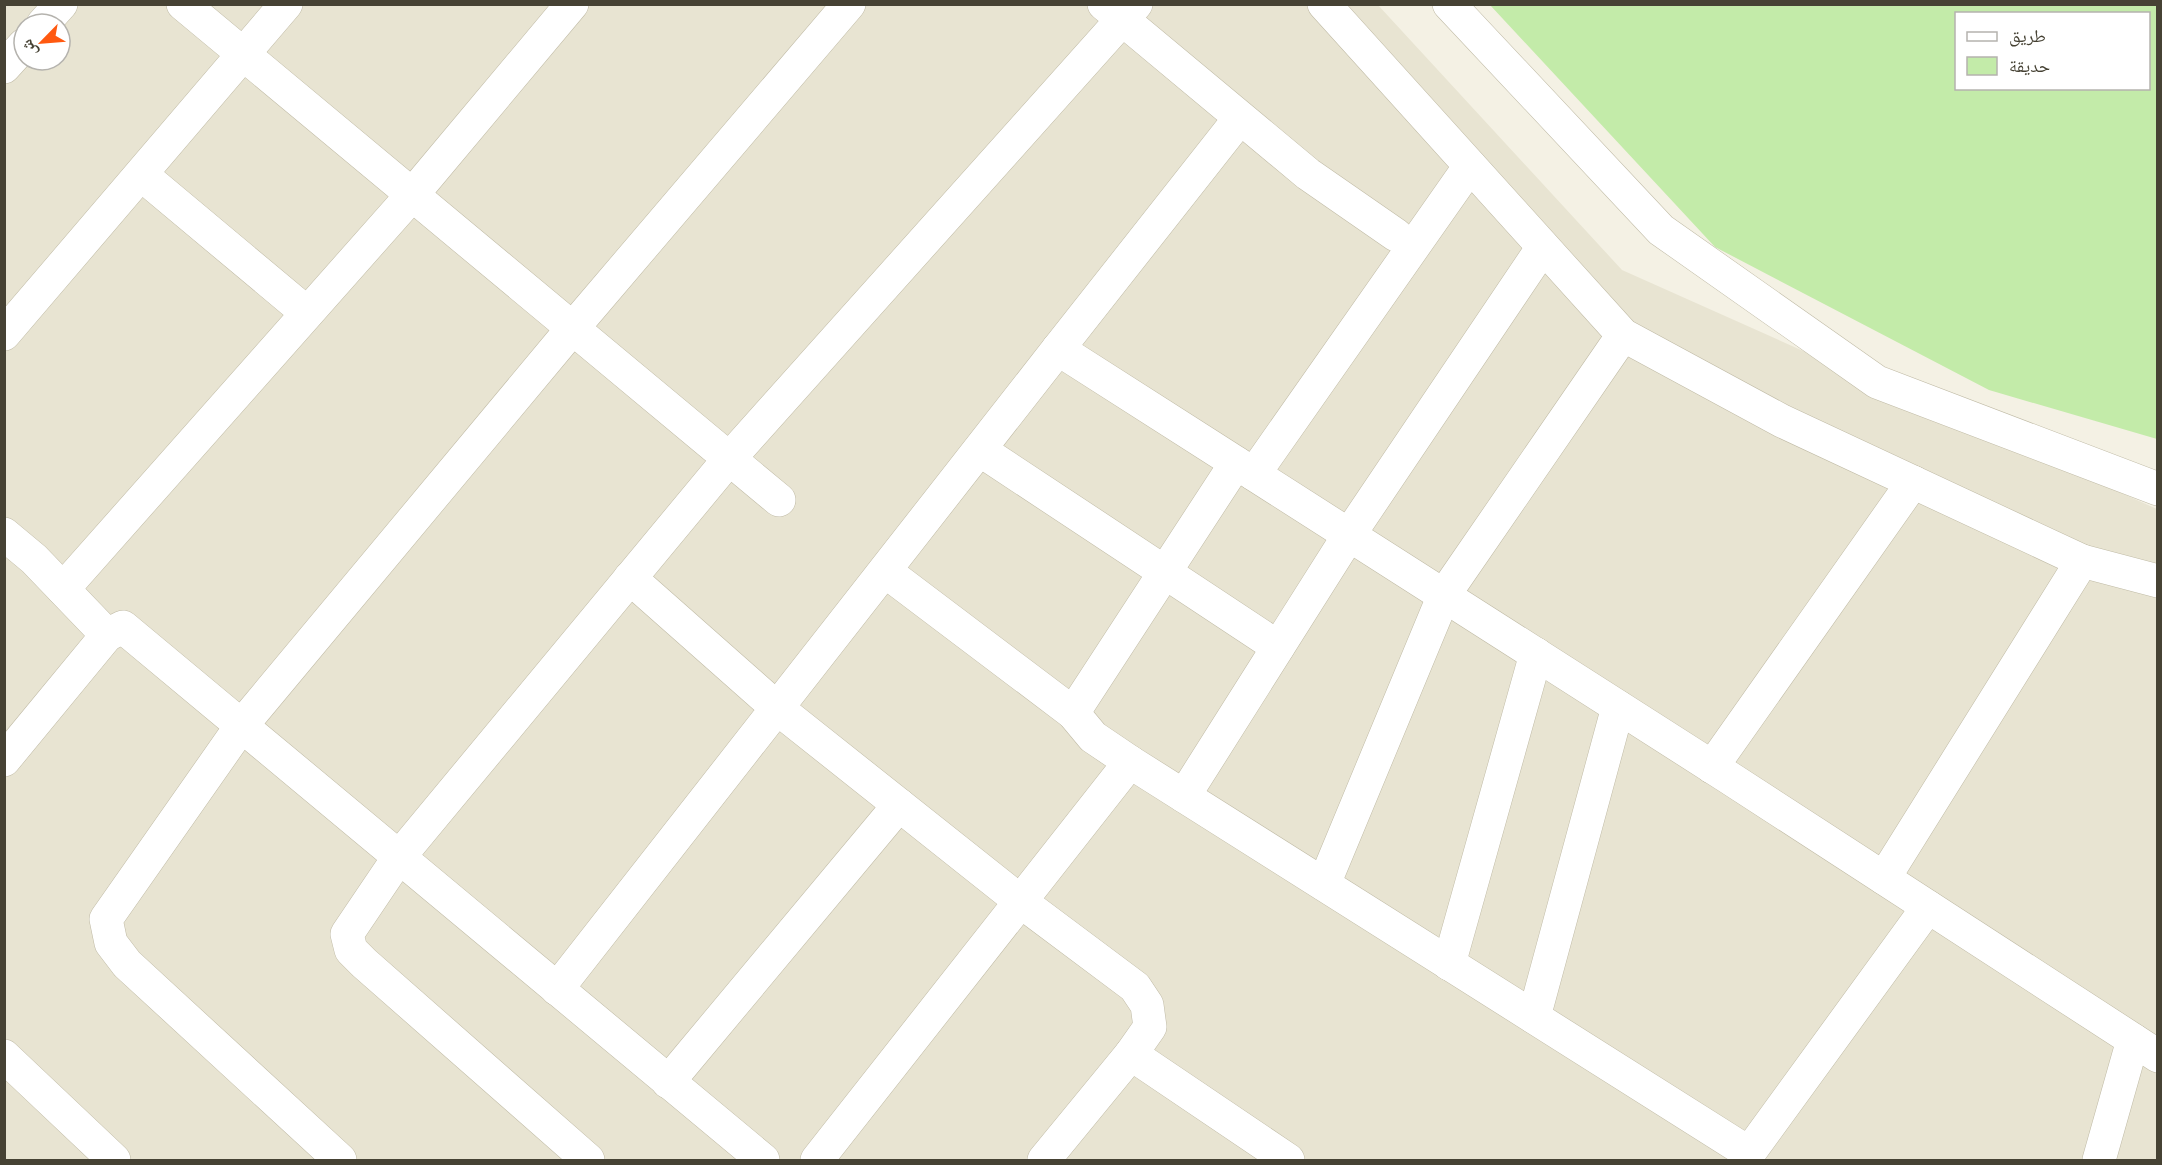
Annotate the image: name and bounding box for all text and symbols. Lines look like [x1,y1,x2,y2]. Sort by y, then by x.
north arrow [12,12,72,72]
legend [1955,12,2150,90]
text: طريق [2009,24,2046,47]
text: ش [16,36,41,60]
text: حديقة [2009,54,2050,76]

